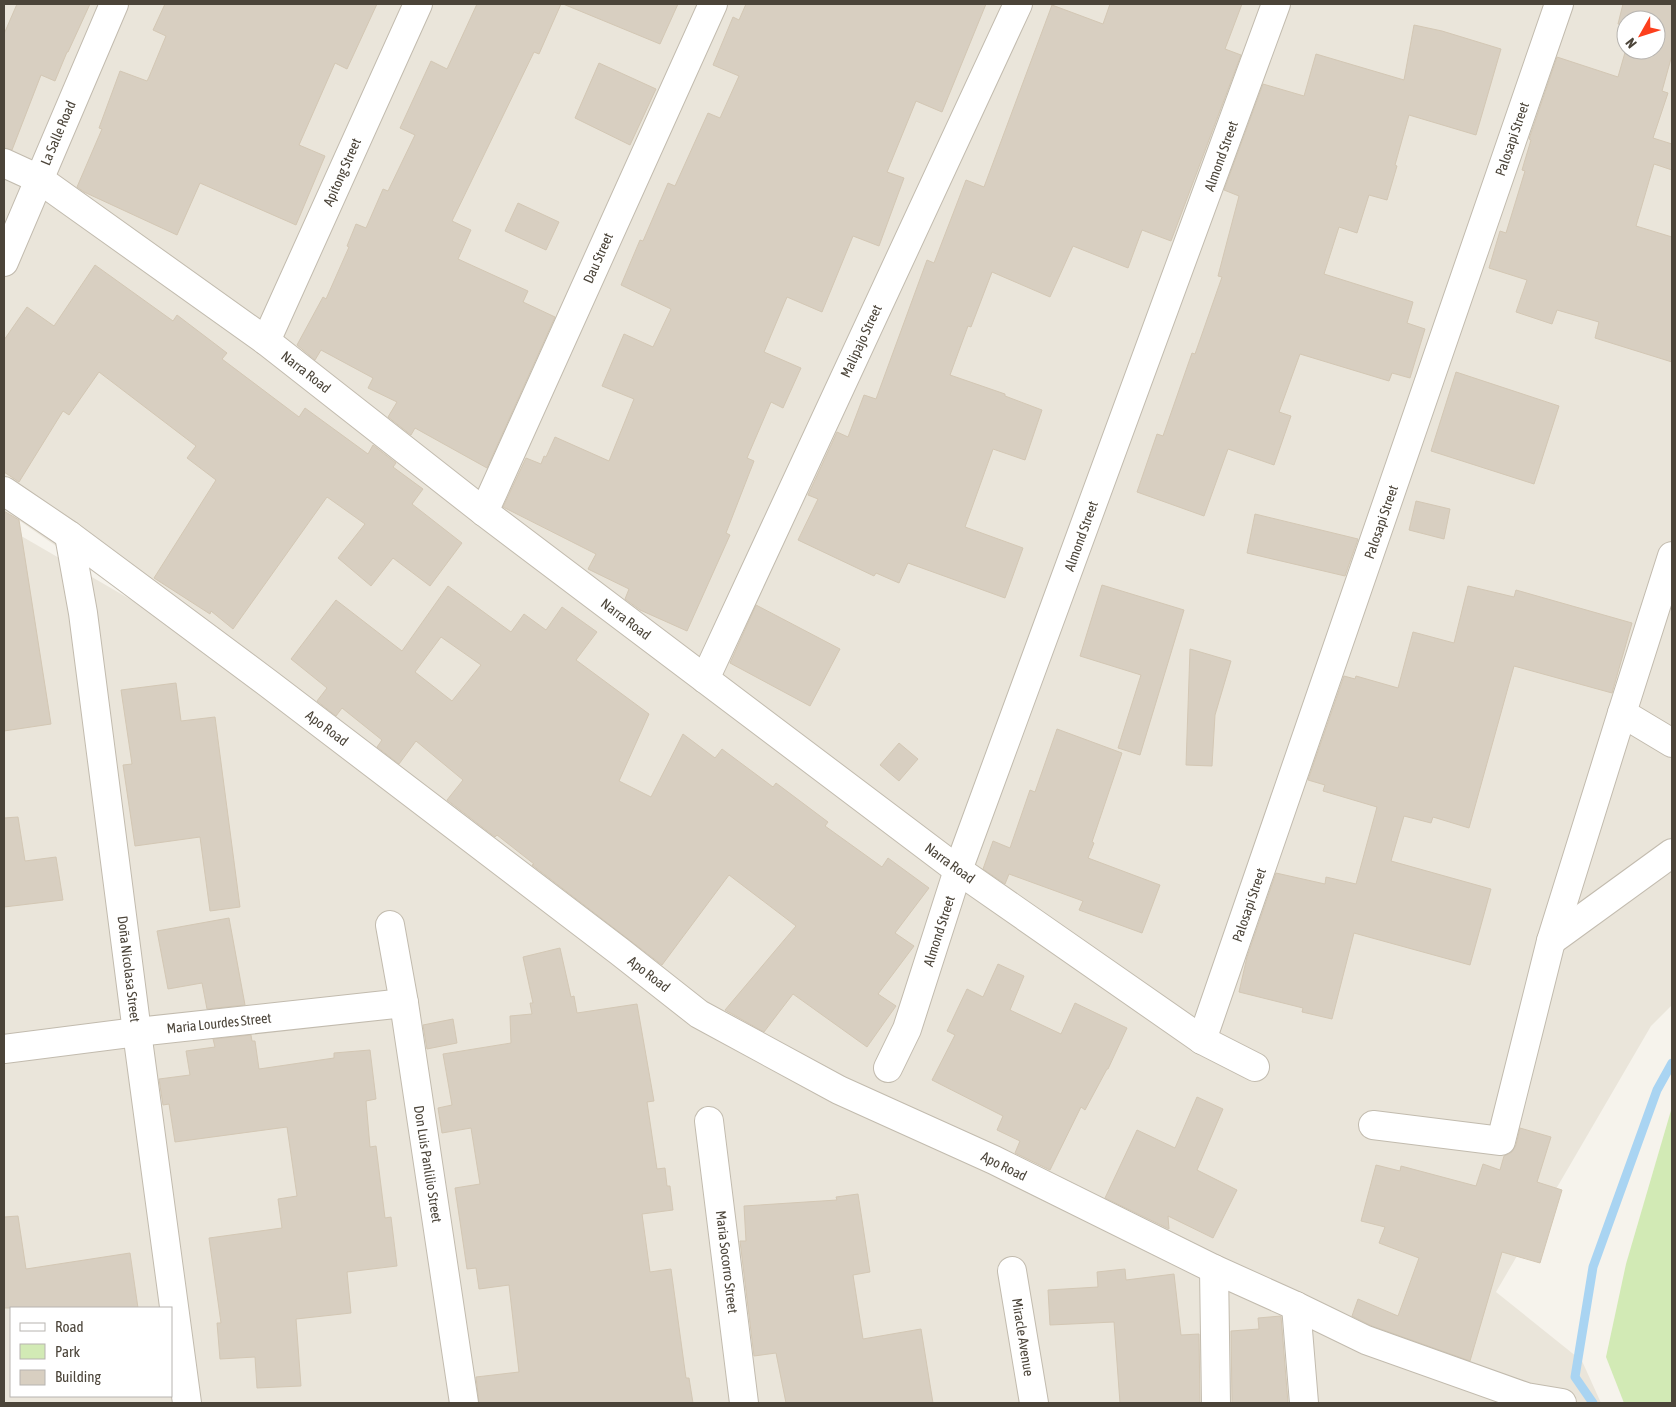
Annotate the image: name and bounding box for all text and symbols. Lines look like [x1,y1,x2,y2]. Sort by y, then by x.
north arrow [1616,10,1666,60]
text: N [1622,35,1640,51]
street label: La Salle Road [37,98,79,168]
street label: Palosapi Street [1492,100,1532,178]
street label: Almond Street [1201,119,1241,193]
street label: Apitong Street [320,136,364,208]
street label: Dau Street [580,230,616,286]
street label: Malipajo Street [837,302,885,380]
street label: Narra Road [278,348,334,396]
street label: Palosapi Street [1361,483,1401,561]
street label: Almond Street [1061,499,1101,573]
street label: Narra Road [598,595,654,643]
street label: Apo Road [303,707,351,749]
street label: Narra Road [922,840,978,886]
street label: Palosapi Street [1229,866,1269,944]
street label: Almond Street [920,894,958,968]
street label: Doña Nicolasa Street [115,915,143,1023]
street label: Apo Road [625,953,673,995]
street label: Maria Lourdes Street [166,1010,272,1036]
street label: Don Luis Panlilio Street [411,1104,445,1224]
street label: Apo Road [979,1148,1029,1184]
street label: Maria Socorro Street [713,1210,741,1314]
street label: Miracle Avenue [1009,1297,1037,1377]
legend [10,1307,172,1397]
text: Road [55,1318,84,1335]
text: Park [55,1343,80,1360]
text: Building [55,1368,101,1385]

